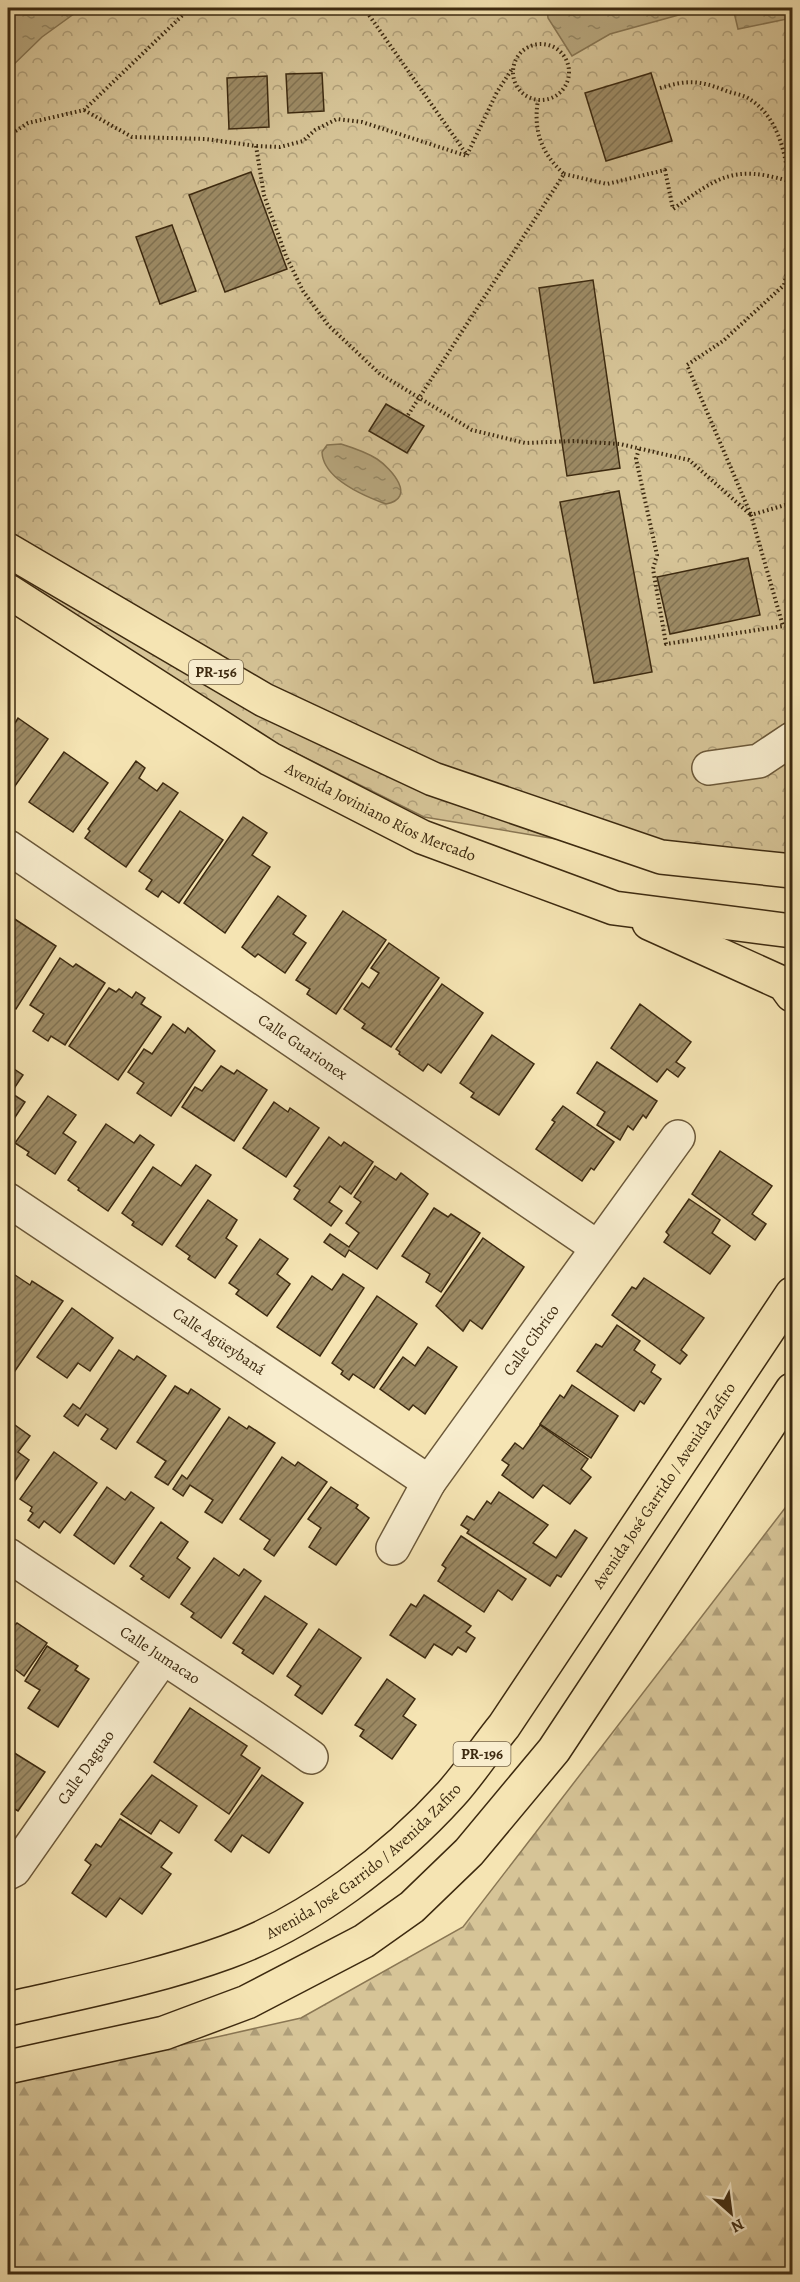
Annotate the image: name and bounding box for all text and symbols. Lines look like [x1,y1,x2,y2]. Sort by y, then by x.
road number: PR-156 [189,660,243,684]
street label: Avenida Joviniano Ríos Mercado [280,757,479,867]
street label: Calle Guarionex [253,1009,352,1086]
street label: Calle Cibrico [498,1300,565,1380]
street label: Calle Agüeybaná [168,1302,270,1381]
street label: Avenida José Garrido / Avenida Zafiro [587,1378,741,1594]
street label: Calle Jumacao [115,1621,204,1690]
street label: Calle Daguao [52,1726,120,1809]
road number: PR-196 [454,1742,510,1766]
street label: Avenida José Garrido / Avenida Zafiro [261,1779,466,1945]
north arrow [701,2183,761,2243]
text: N [727,2213,748,2238]

